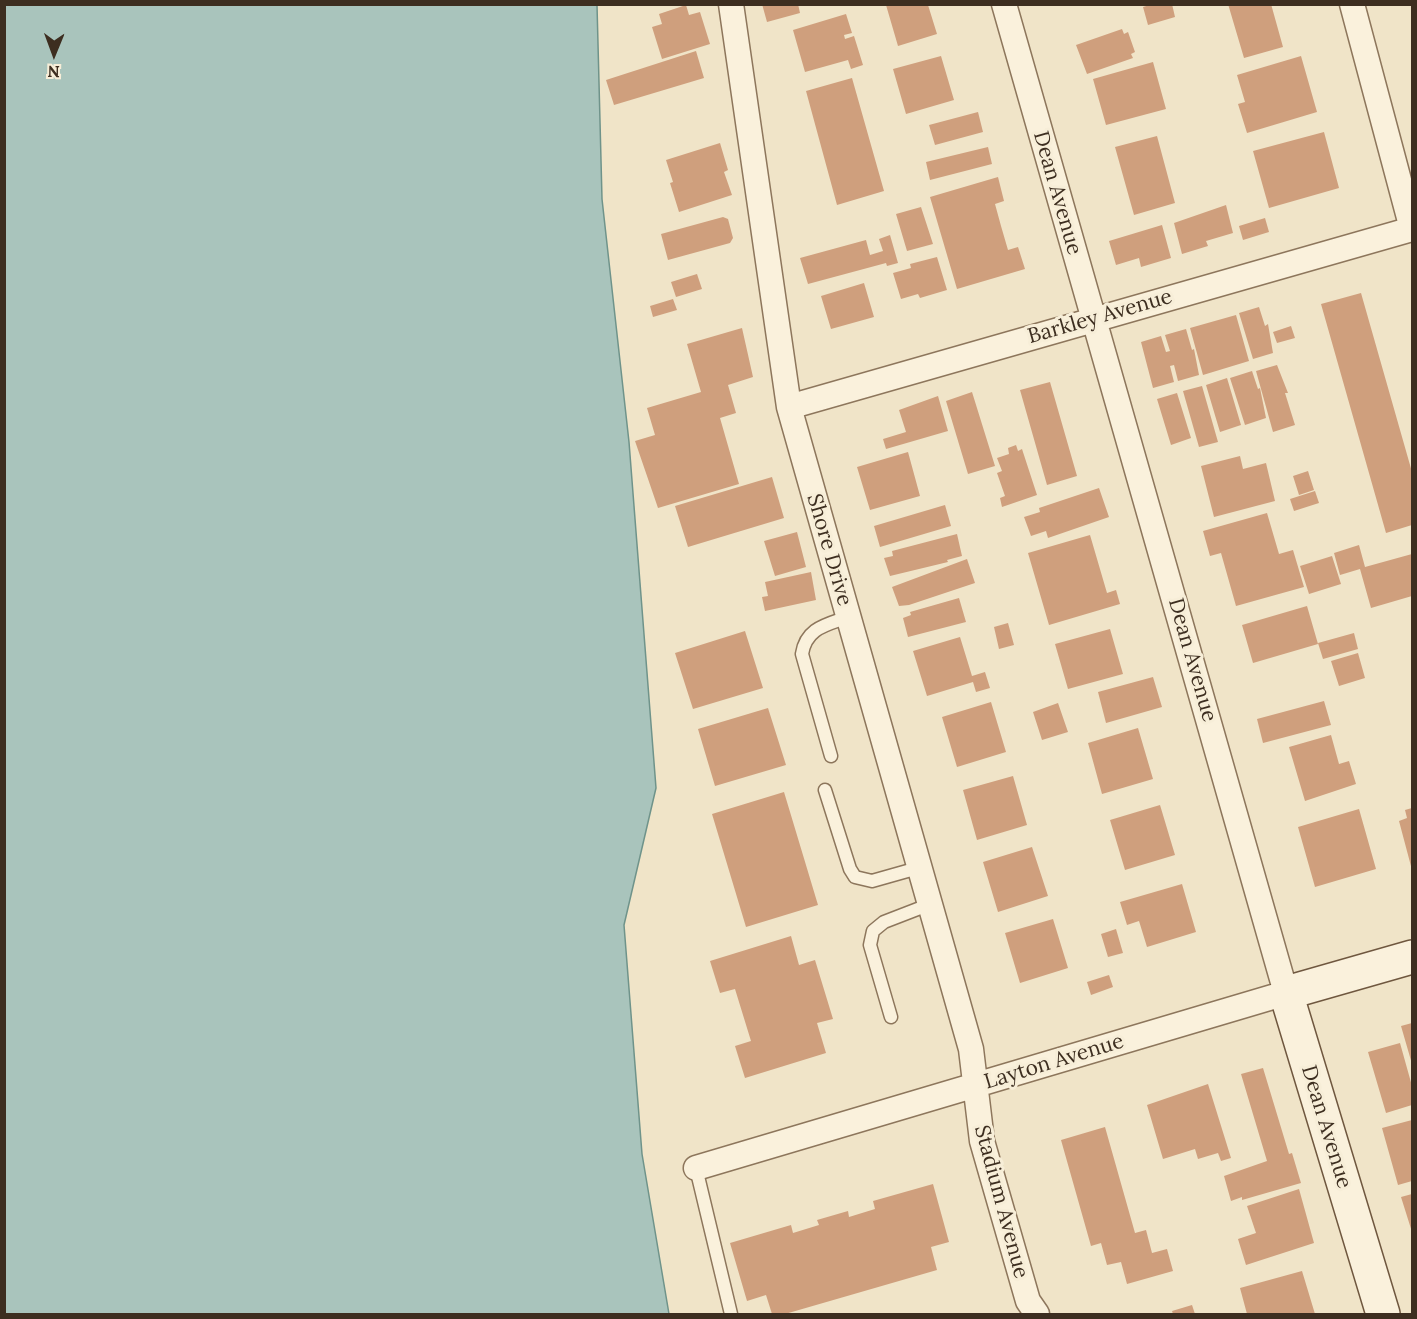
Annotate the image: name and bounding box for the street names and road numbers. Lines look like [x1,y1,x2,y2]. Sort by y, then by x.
street label: Dean Avenue [1027,128,1087,258]
street label: Barkley Avenue [1025,284,1175,350]
street label: Shore Drive [801,491,857,609]
street label: Dean Avenue [1162,595,1222,725]
street label: Layton Avenue [981,1029,1127,1095]
street label: Dean Avenue [1295,1062,1357,1192]
street label: Stadium Avenue [968,1123,1034,1281]

